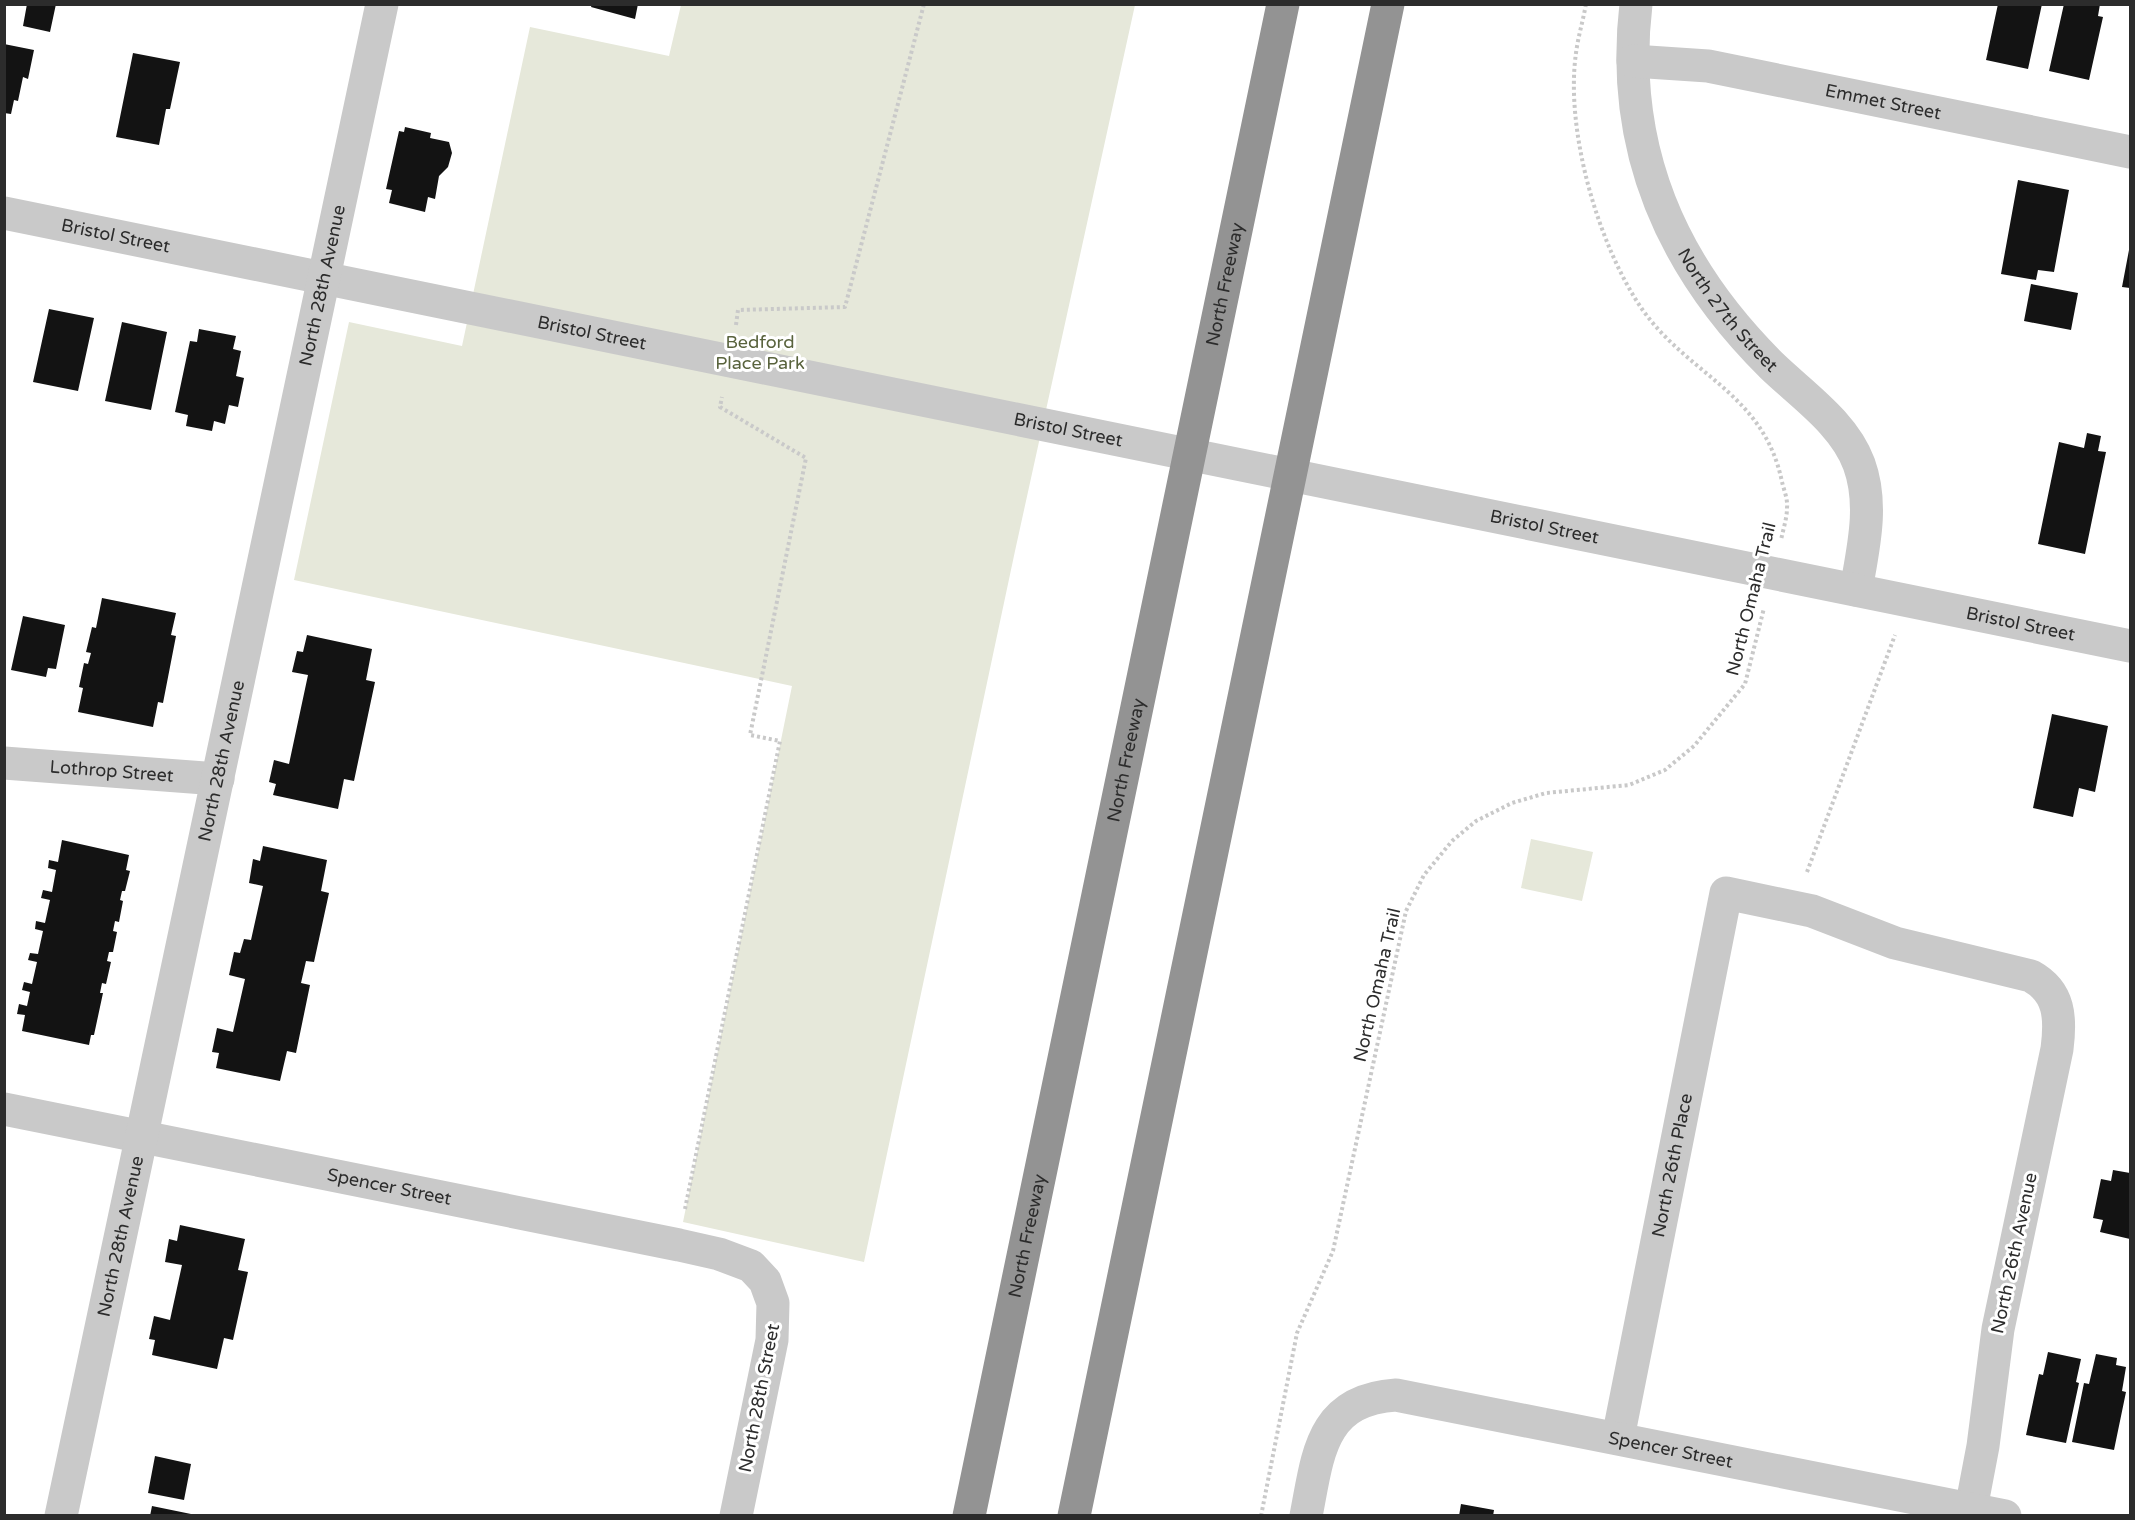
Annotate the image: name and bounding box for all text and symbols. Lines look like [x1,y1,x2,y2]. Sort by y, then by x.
street label: Emmet Street [1823,79,1943,124]
street label: North 28th Avenue [294,203,350,368]
street label: Bristol Street [59,214,172,258]
street label: North Freeway [1201,220,1248,348]
street label: North 27th Street [1673,244,1783,377]
street label: Bristol Street [535,311,648,355]
park label: Bedford Place Park [715,331,805,374]
street label: Bristol Street [1012,408,1125,452]
street label: Bristol Street [1488,505,1601,549]
street label: North Omaha Trail [1721,520,1781,678]
street label: Bristol Street [1964,602,2077,646]
street label: North 28th Avenue [194,678,249,843]
street label: North Freeway [1102,696,1150,824]
street label: Lothrop Street [49,755,175,787]
street label: North Omaha Trail [1349,906,1405,1064]
street label: North 26th Place [1647,1091,1697,1239]
street label: North 28th Avenue [93,1154,148,1319]
street label: Spencer Street [325,1163,453,1210]
street label: North 26th Avenue [1986,1170,2042,1336]
street label: North Freeway [1004,1172,1051,1300]
street label: North 28th Street [734,1322,784,1474]
street label: Spencer Street [1607,1426,1735,1473]

